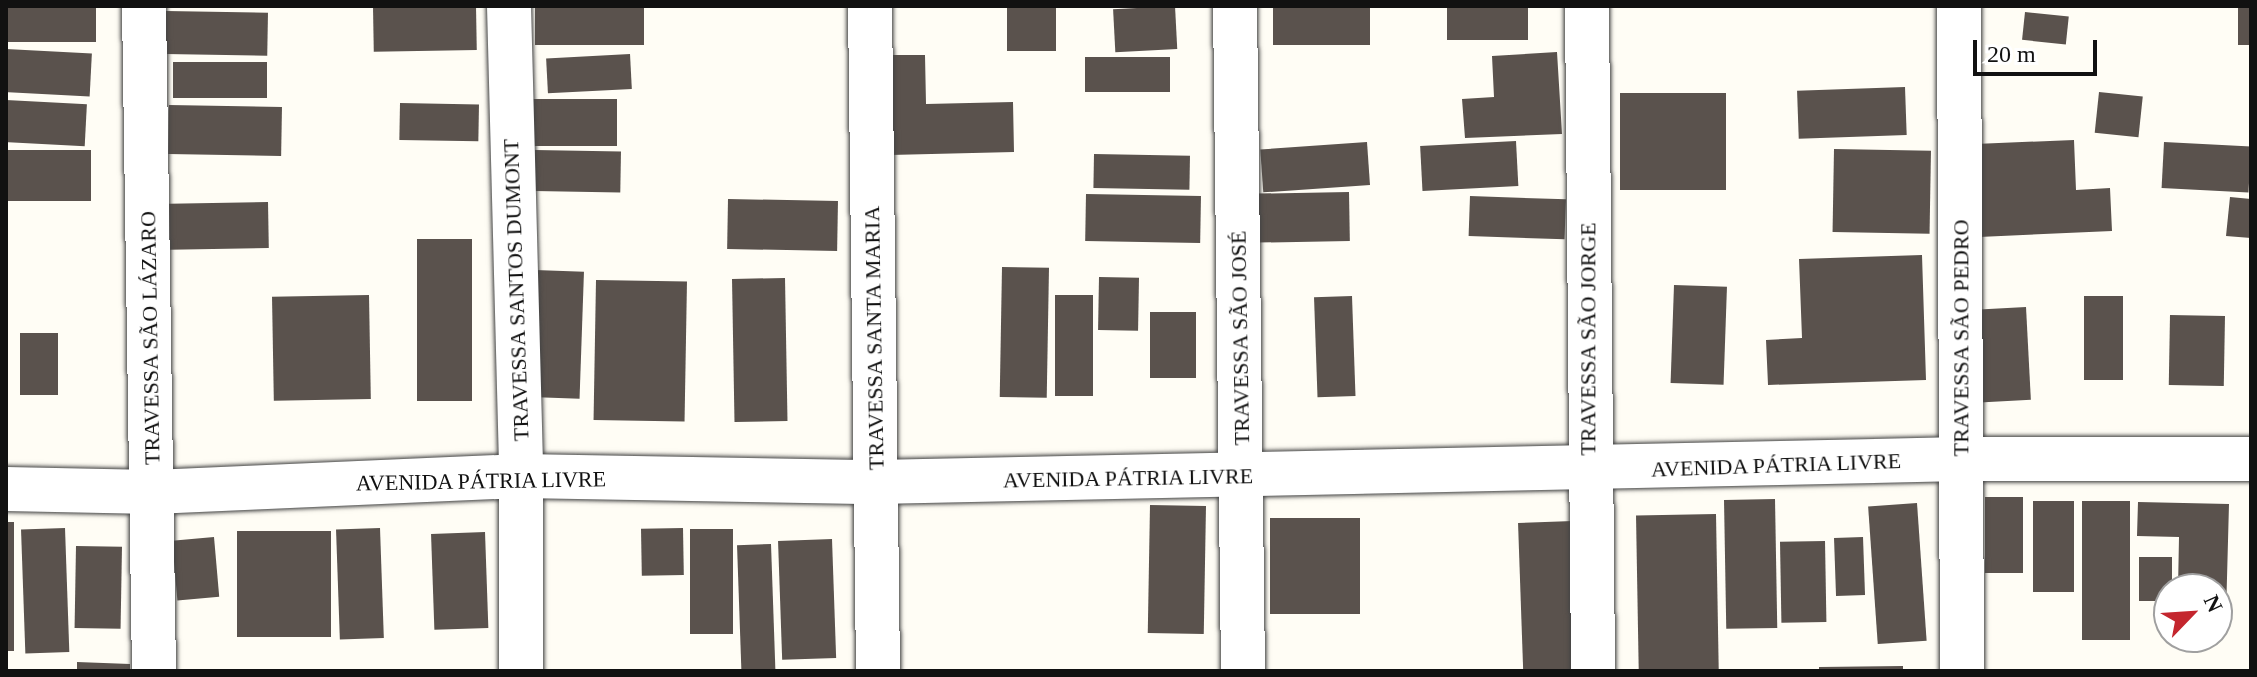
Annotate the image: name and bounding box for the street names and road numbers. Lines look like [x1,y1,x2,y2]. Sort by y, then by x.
street label: TRAVESSA SANTOS DUMONT [498,138,534,442]
street label: TRAVESSA SANTA MARIA [858,204,890,472]
street label: TRAVESSA SÃO LÁZARO [135,210,165,466]
street label: TRAVESSA SÃO PEDRO [1948,219,1974,457]
street label: TRAVESSA SÃO JORGE [1575,222,1601,456]
street label: TRAVESSA SÃO JOSÉ [1225,230,1255,446]
street label: AVENIDA PÁTRIA LIVRE [1649,447,1903,483]
street label: AVENIDA PÁTRIA LIVRE [1001,463,1255,493]
street label: AVENIDA PÁTRIA LIVRE [354,466,608,496]

